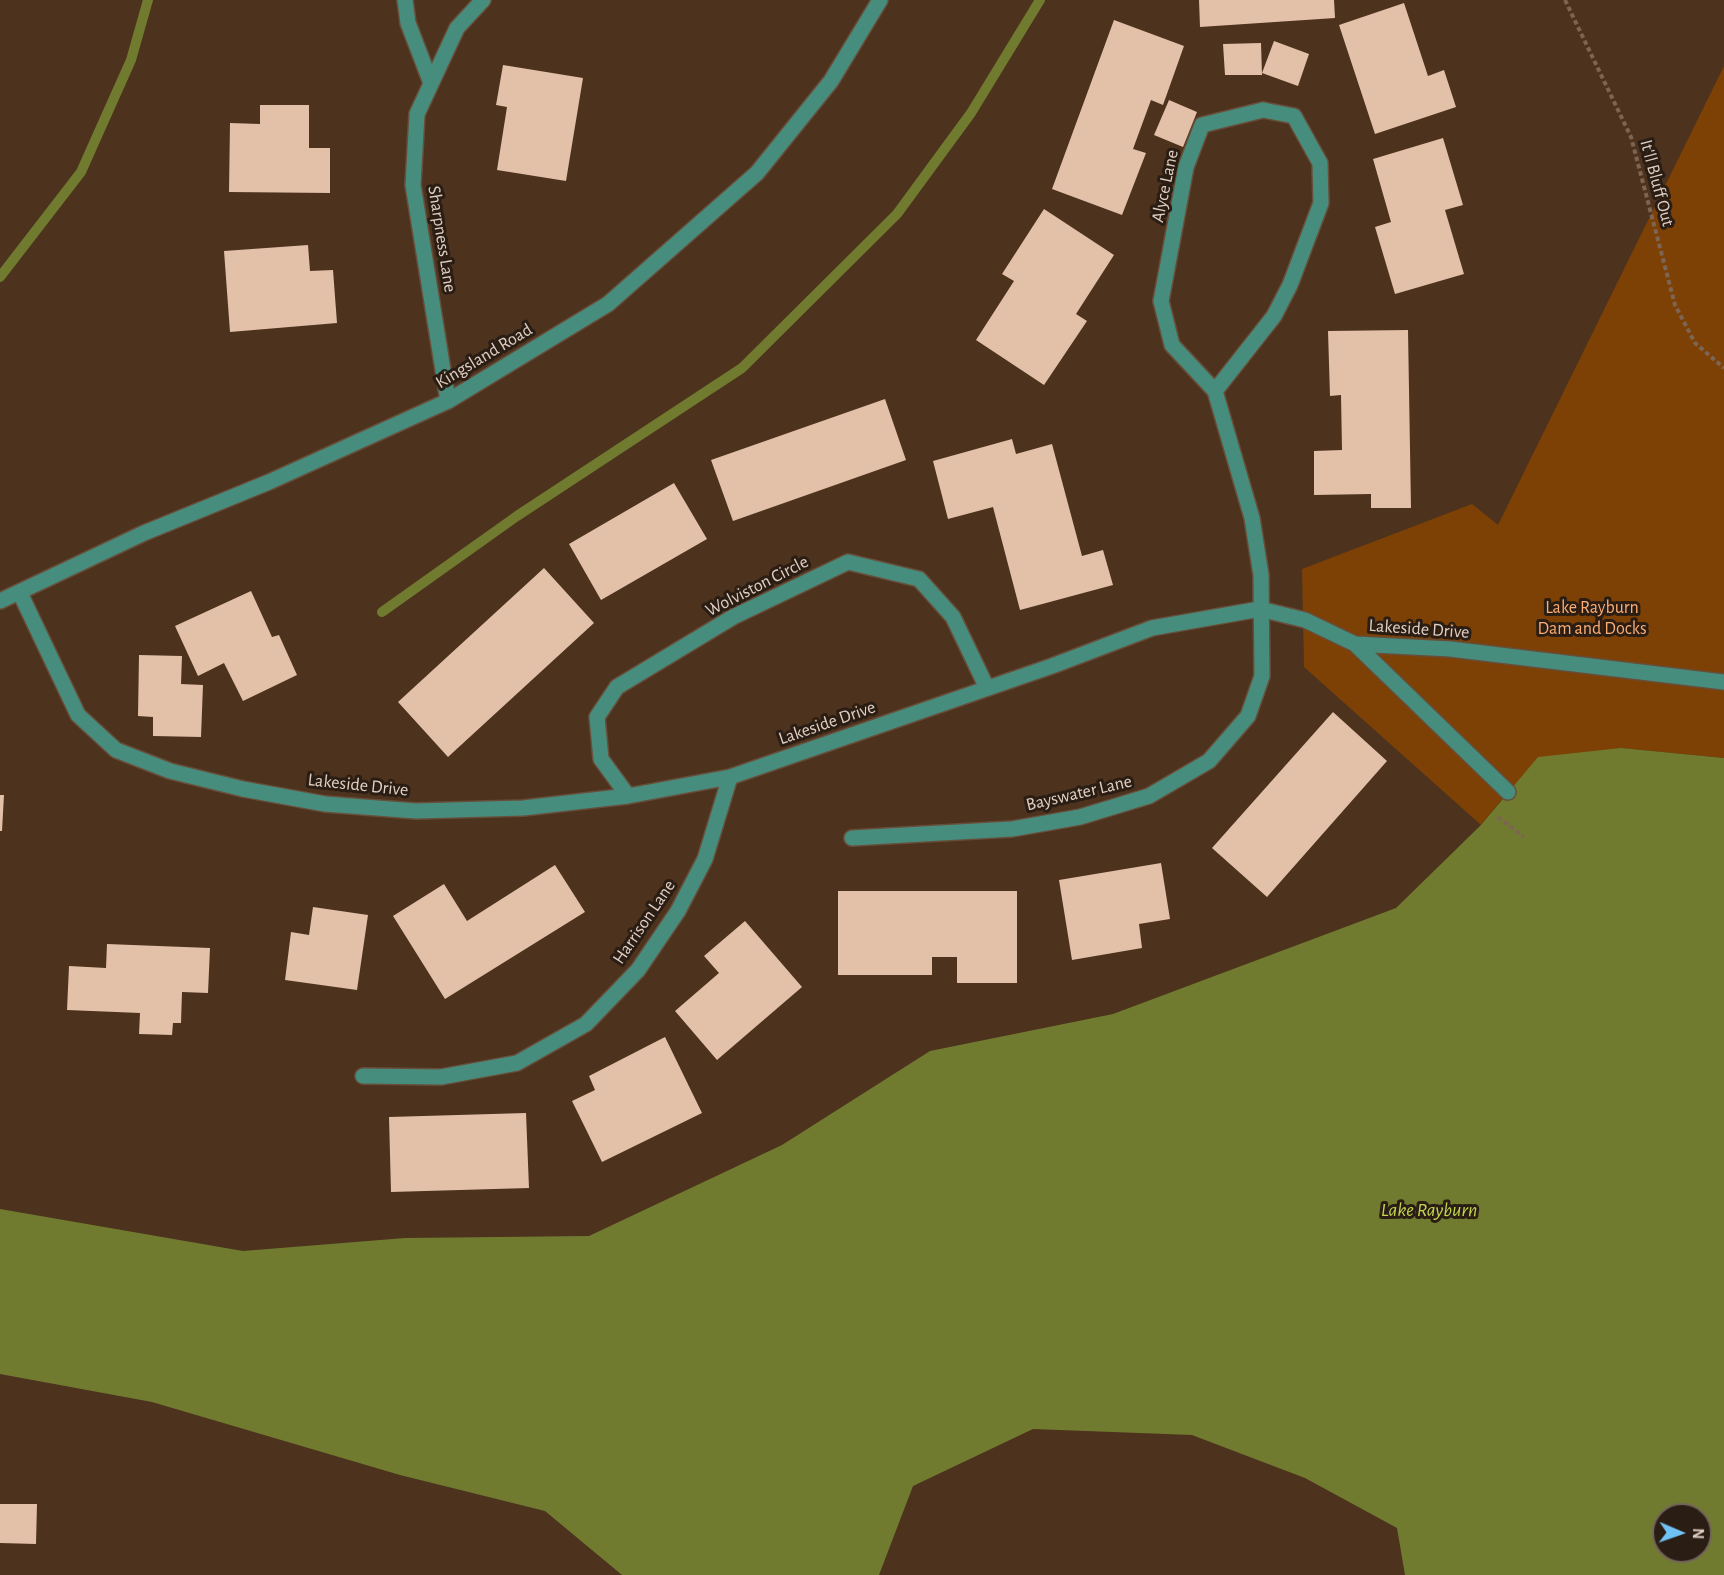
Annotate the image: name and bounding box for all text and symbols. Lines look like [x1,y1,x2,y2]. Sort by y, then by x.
street label: It'll Bluff Out [1635,137,1679,229]
street label: Alyce Lane [1147,148,1183,224]
street label: Sharpness Lane [423,184,461,294]
street label: Kingsland Road [432,319,536,393]
street label: Wolviston Circle [702,551,812,621]
park label: Lake Rayburn Dam and Docks [1537,597,1647,640]
street label: Lakeside Drive [1368,615,1470,643]
street label: Lakeside Drive [776,696,878,750]
street label: Lakeside Drive [307,769,409,801]
street label: Bayswater Lane [1024,770,1134,816]
street label: Harrison Lane [608,876,680,968]
water label: Lake Rayburn [1381,1198,1477,1222]
north arrow [1652,1503,1712,1563]
text: N [1690,1528,1706,1539]

